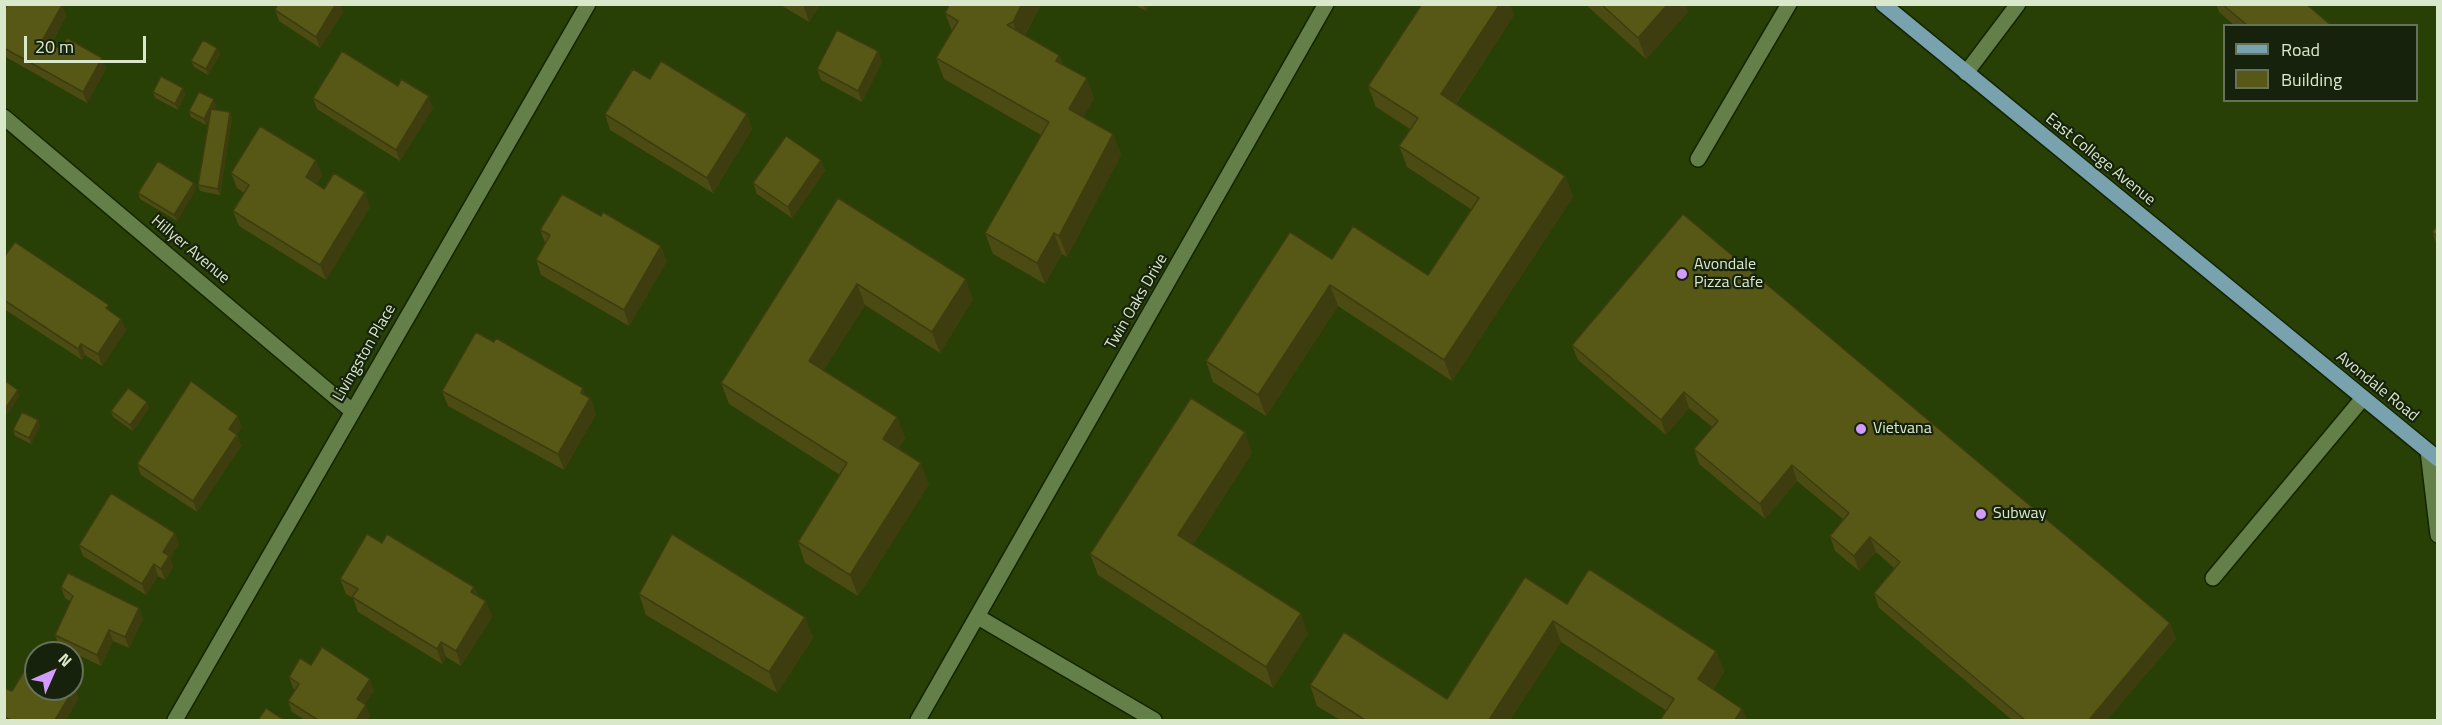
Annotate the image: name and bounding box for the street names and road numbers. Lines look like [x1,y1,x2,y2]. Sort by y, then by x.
street label: East College Avenue [2041,110,2159,210]
street label: Hillyer Avenue [147,212,233,288]
street label: Twin Oaks Drive [1102,251,1172,353]
street label: Livingston Place [329,301,401,405]
street label: Avondale Road [2332,348,2422,426]

